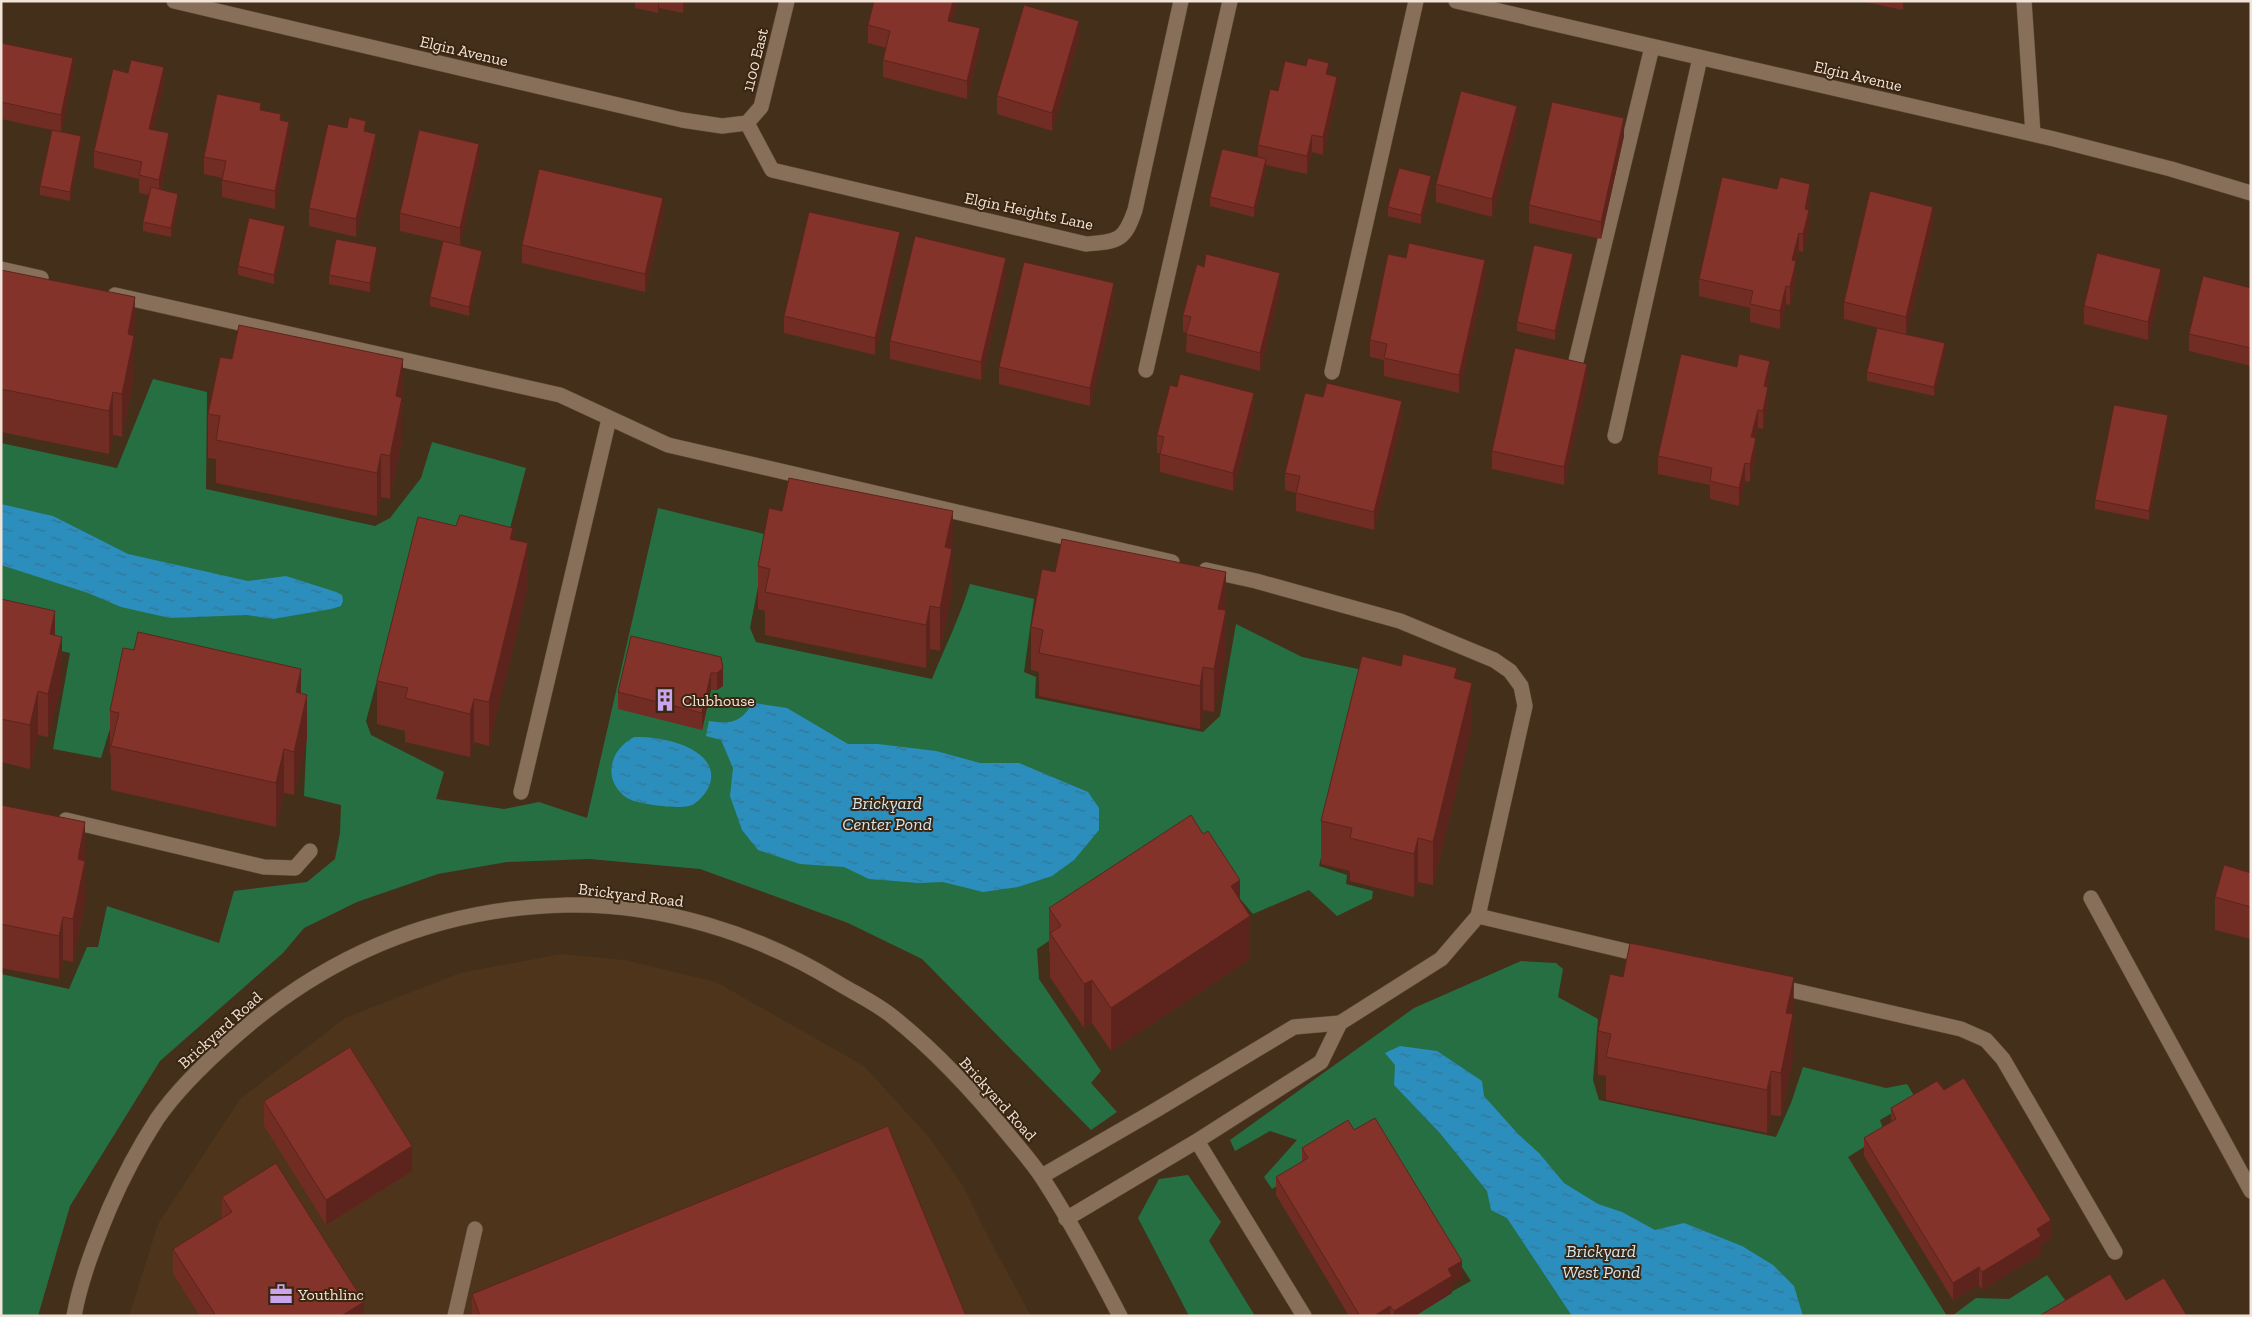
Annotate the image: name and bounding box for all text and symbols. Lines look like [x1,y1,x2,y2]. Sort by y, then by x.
street label: 1100 East [738,26,772,94]
street label: Elgin Avenue [418,32,510,70]
street label: Elgin Avenue [1812,57,1904,95]
street label: Elgin Heights Lane [963,188,1095,234]
building icon: Clubhouse [652,687,678,713]
place label: Clubhouse [682,691,755,710]
water label: Brickyard Center Pond [842,792,932,835]
street label: Brickyard Road [577,879,685,911]
street label: Brickyard Road [174,987,266,1073]
street label: Brickyard Road [955,1053,1041,1145]
water label: Brickyard West Pond [1562,1240,1640,1283]
office icon: Youthlinc [268,1281,294,1307]
place label: Youthlinc [297,1285,364,1304]

